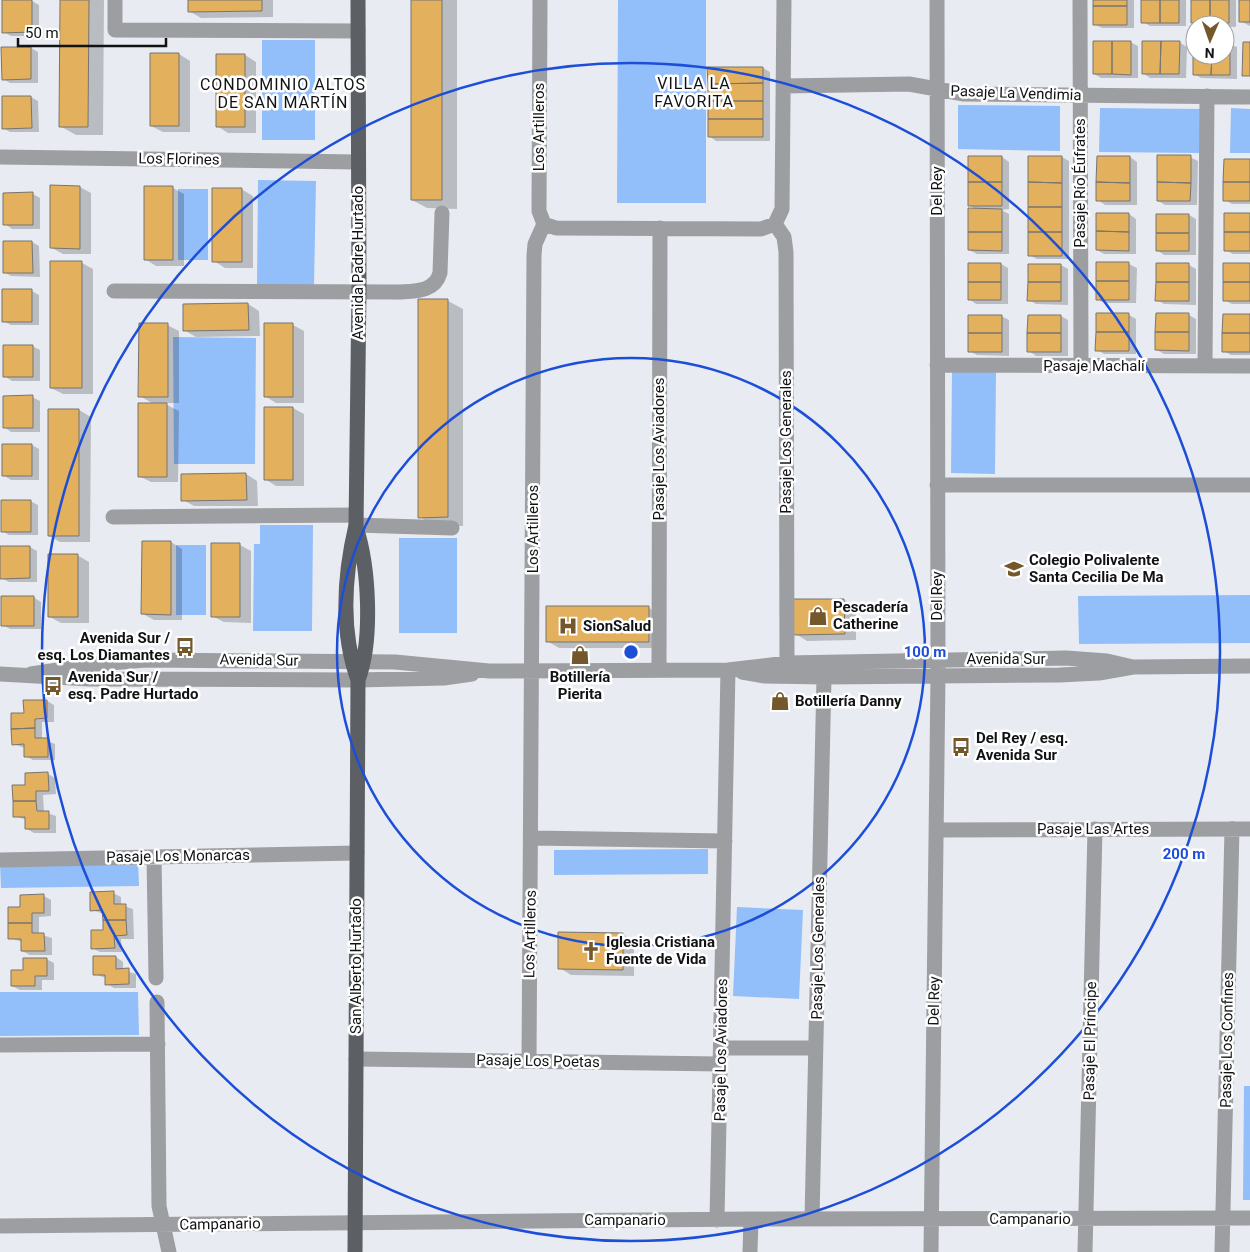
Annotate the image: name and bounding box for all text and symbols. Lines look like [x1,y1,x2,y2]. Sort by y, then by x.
scale bar [18,15,165,47]
north arrow [1185,15,1235,65]
text: 50 m [25,24,59,42]
text: N [1204,45,1215,61]
district label: VILLA LA FAVORITA [654,74,734,111]
district label: CONDOMINIO ALTOS DE SAN MARTÍN [200,75,366,112]
street label: Pasaje La Vendimia [950,82,1082,104]
street label: Los Artilleros [530,83,548,171]
street label: Pasaje Río Éufrates [1071,118,1089,248]
street label: Los Florines [138,149,220,169]
street label: Del Rey [928,166,946,216]
street label: Avenida Padre Hurtado [349,186,367,340]
street label: Pasaje Machalí [1043,357,1146,375]
street label: Pasaje Los Generales [777,370,795,514]
street label: Pasaje Los Aviadores [650,378,668,520]
street label: Los Artilleros [524,485,542,573]
place label: Colegio Polivalente Santa Cecilia De Ma [1029,551,1164,586]
school or university icon: Colegio Polivalente Santa Cecilia De Ma [1003,558,1025,580]
street label: Del Rey [928,571,946,621]
place label: Pescadería Catherine [833,598,908,633]
shop icon: Pescadería Catherine [807,605,829,627]
hospital icon: SionSalud [557,615,579,637]
place label: SionSalud [583,617,651,635]
place label: Avenida Sur / esq. Los Diamantes [38,629,170,664]
bus stop icon: Avenida Sur / esq. Los Diamantes [174,636,196,658]
centre of rings [622,643,640,661]
text: 100 m [904,643,946,661]
shop icon: Botillería Pierita [569,644,591,666]
street label: Avenida Sur [219,650,299,670]
street label: Avenida Sur [966,650,1046,668]
place label: Avenida Sur / esq. Padre Hurtado [68,668,198,703]
place label: Botillería Pierita [550,668,610,703]
bus stop icon: Avenida Sur / esq. Padre Hurtado [42,675,64,697]
shop icon: Botillería Danny [769,690,791,712]
place label: Botillería Danny [795,692,902,710]
place label: Del Rey / esq. Avenida Sur [976,729,1068,764]
bus stop icon: Del Rey / esq. Avenida Sur [950,736,972,758]
street label: Pasaje Las Artes [1037,820,1149,838]
text: 200 m [1163,845,1205,863]
street label: Pasaje Los Monarcas [106,846,250,866]
street label: Pasaje Los Generales [808,876,828,1020]
street label: Los Artilleros [520,890,540,978]
street label: San Alberto Hurtado [347,898,365,1034]
place label: Iglesia Cristiana Fuente de Vida [606,933,715,968]
church icon: Iglesia Cristiana Fuente de Vida [580,940,602,962]
street label: Pasaje Los Confines [1217,972,1237,1108]
street label: Del Rey [925,976,943,1026]
street label: Pasaje Los Aviadores [711,978,731,1122]
street label: Pasaje El Príncipe [1080,981,1100,1101]
street label: Pasaje Los Poetas [476,1051,600,1071]
street label: Campanario [989,1210,1071,1228]
street label: Campanario [584,1211,666,1229]
street label: Campanario [179,1214,261,1234]

